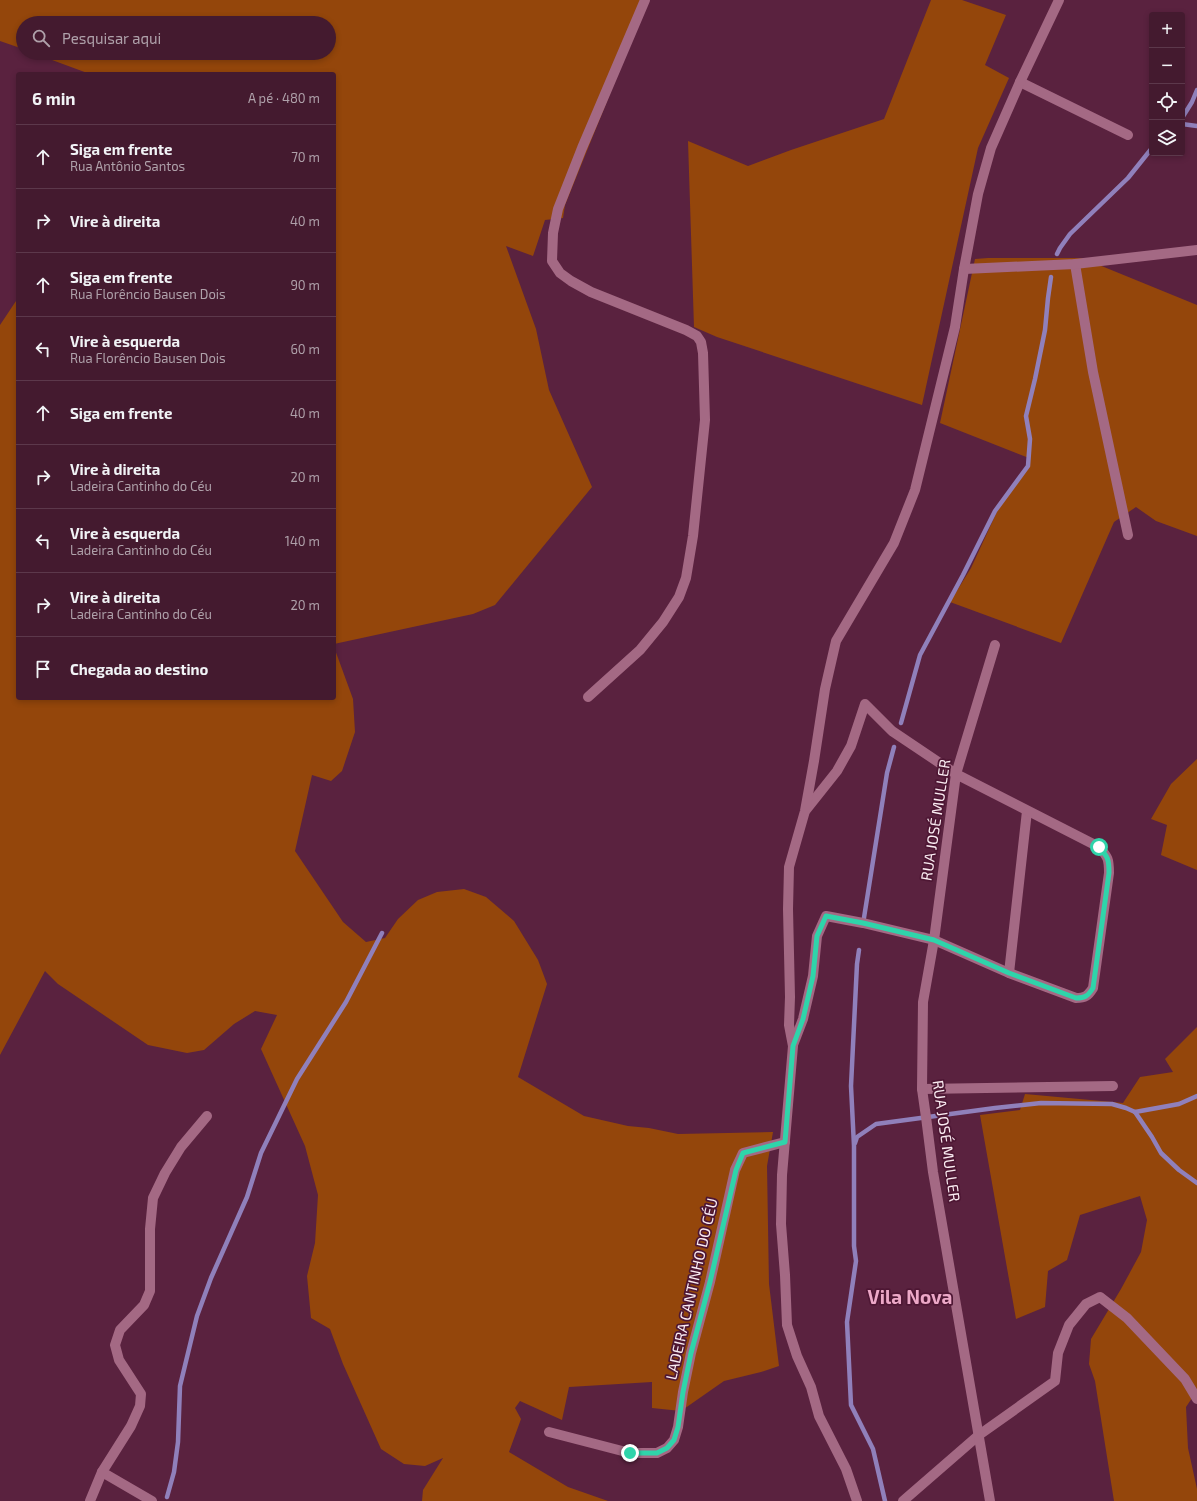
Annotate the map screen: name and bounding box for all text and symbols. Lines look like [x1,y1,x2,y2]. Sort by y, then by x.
map controls [1149,12,1185,156]
button: + [1149,12,1185,48]
search box [16,16,336,60]
icon: search [30,27,52,49]
text: Pesquisar aqui [62,29,161,47]
button: − [1149,48,1185,84]
button: locate [1149,84,1185,120]
text: 6 min [32,88,76,108]
text: A pé · 480 m [248,90,320,106]
button: layers [1149,120,1185,156]
text: Siga em frente [70,140,172,158]
icon: ahead [32,146,54,168]
text: 70 m [291,149,320,165]
text: Rua Antônio Santos [70,158,185,174]
icon: right [32,210,54,232]
text: Vire à direita [70,212,160,230]
text: 40 m [290,213,320,229]
text: Siga em frente [70,268,172,286]
icon: ahead [32,274,54,296]
text: 90 m [290,277,320,293]
text: Rua Florêncio Bausen Dois [70,286,226,302]
text: Vire à esquerda [70,332,180,350]
icon: left [32,338,54,360]
text: 60 m [290,341,320,357]
text: Rua Florêncio Bausen Dois [70,350,226,366]
icon: ahead [32,402,54,424]
text: Siga em frente [70,404,172,422]
text: 40 m [290,405,320,421]
text: Vire à direita [70,460,160,478]
icon: right [32,466,54,488]
text: 20 m [291,469,320,485]
text: Ladeira Cantinho do Céu [70,478,212,494]
text: Vire à esquerda [70,524,180,542]
icon: left [32,530,54,552]
text: 140 m [285,533,320,549]
text: Ladeira Cantinho do Céu [70,542,212,558]
text: Vire à direita [70,588,160,606]
icon: right [32,594,54,616]
text: 20 m [291,597,320,613]
text: Ladeira Cantinho do Céu [70,606,212,622]
icon: arrive [32,658,54,680]
text: Chegada ao destino [70,660,208,678]
street label: RUA JOSÉ MULLER [917,758,954,882]
route start [1090,838,1108,856]
street label: RUA JOSÉ MULLER [930,1079,964,1203]
street label: LADEIRA CANTINHO DO CÉU [661,1196,721,1382]
district label: Vila Nova [868,1285,952,1308]
route end [621,1444,639,1462]

